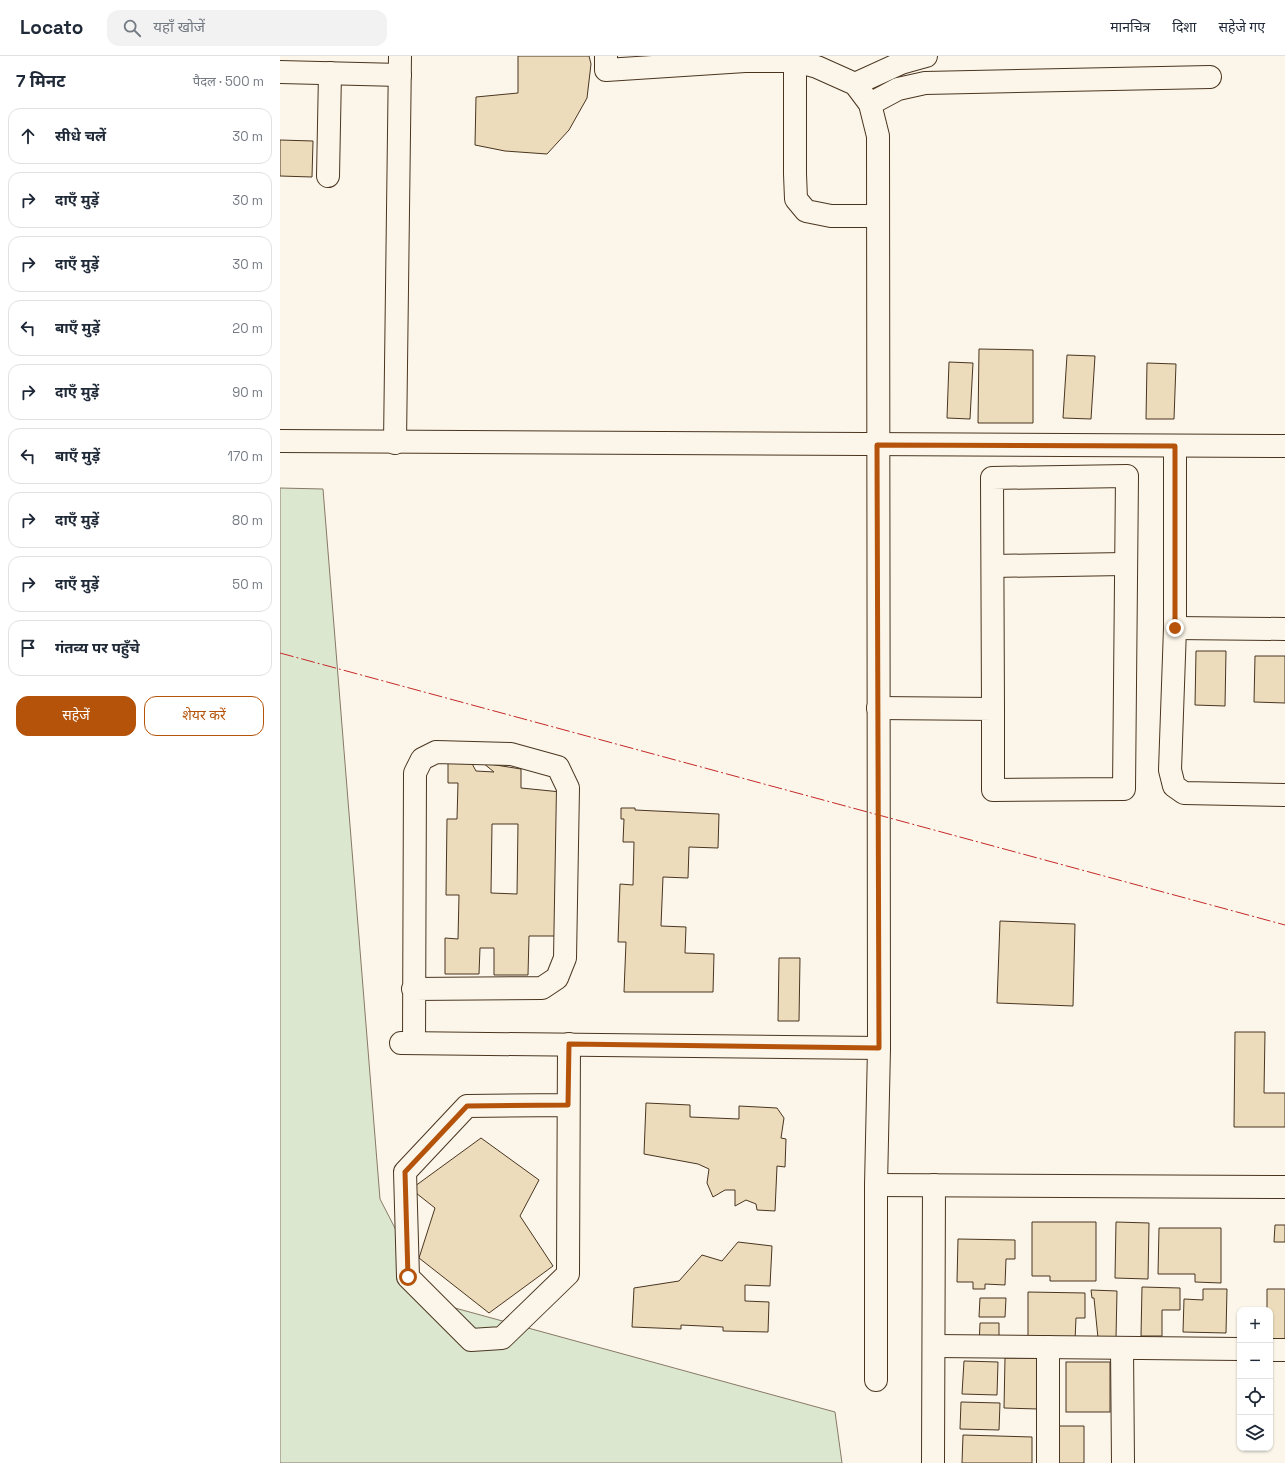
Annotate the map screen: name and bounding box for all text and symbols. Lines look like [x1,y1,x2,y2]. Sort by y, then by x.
search box [107,10,387,46]
text: Locato [20,15,83,40]
icon: search [121,17,143,39]
text: यहाँ खोजें [153,17,205,36]
text: मानचित्र [1110,18,1150,36]
text: दिशा [1172,18,1196,36]
text: सहेजे गए [1218,18,1265,36]
text: 7 मिनट [16,70,65,92]
text: पैदल · 500 m [193,73,264,90]
icon: ahead [17,125,39,147]
text: सीधे चलें [55,126,106,145]
text: 30 m [232,128,263,145]
icon: right [17,189,39,211]
text: दाएँ मुड़ें [55,190,99,209]
text: 30 m [232,192,263,209]
icon: right [17,253,39,275]
text: दाएँ मुड़ें [55,254,99,273]
text: 30 m [232,256,263,273]
icon: left [17,317,39,339]
text: बाएँ मुड़ें [55,318,100,337]
text: 20 m [232,320,263,337]
icon: right [17,381,39,403]
text: दाएँ मुड़ें [55,382,99,401]
text: 90 m [232,384,263,401]
icon: left [17,445,39,467]
text: बाएँ मुड़ें [55,446,100,465]
text: 170 m [227,448,263,465]
icon: right [17,509,39,531]
text: दाएँ मुड़ें [55,510,99,529]
text: 80 m [232,512,263,529]
icon: right [17,573,39,595]
text: दाएँ मुड़ें [55,574,99,593]
text: 50 m [232,576,263,593]
route end [1166,619,1184,637]
icon: arrive [17,637,39,659]
text: गंतव्य पर पहुँचे [55,638,140,657]
button: सहेजें [16,696,136,736]
button: शेयर करें [144,696,264,736]
route start [399,1268,417,1286]
map controls [1237,1307,1273,1451]
button: + [1237,1307,1273,1343]
button: − [1237,1343,1273,1379]
button: locate [1237,1379,1273,1415]
button: layers [1237,1415,1273,1451]

